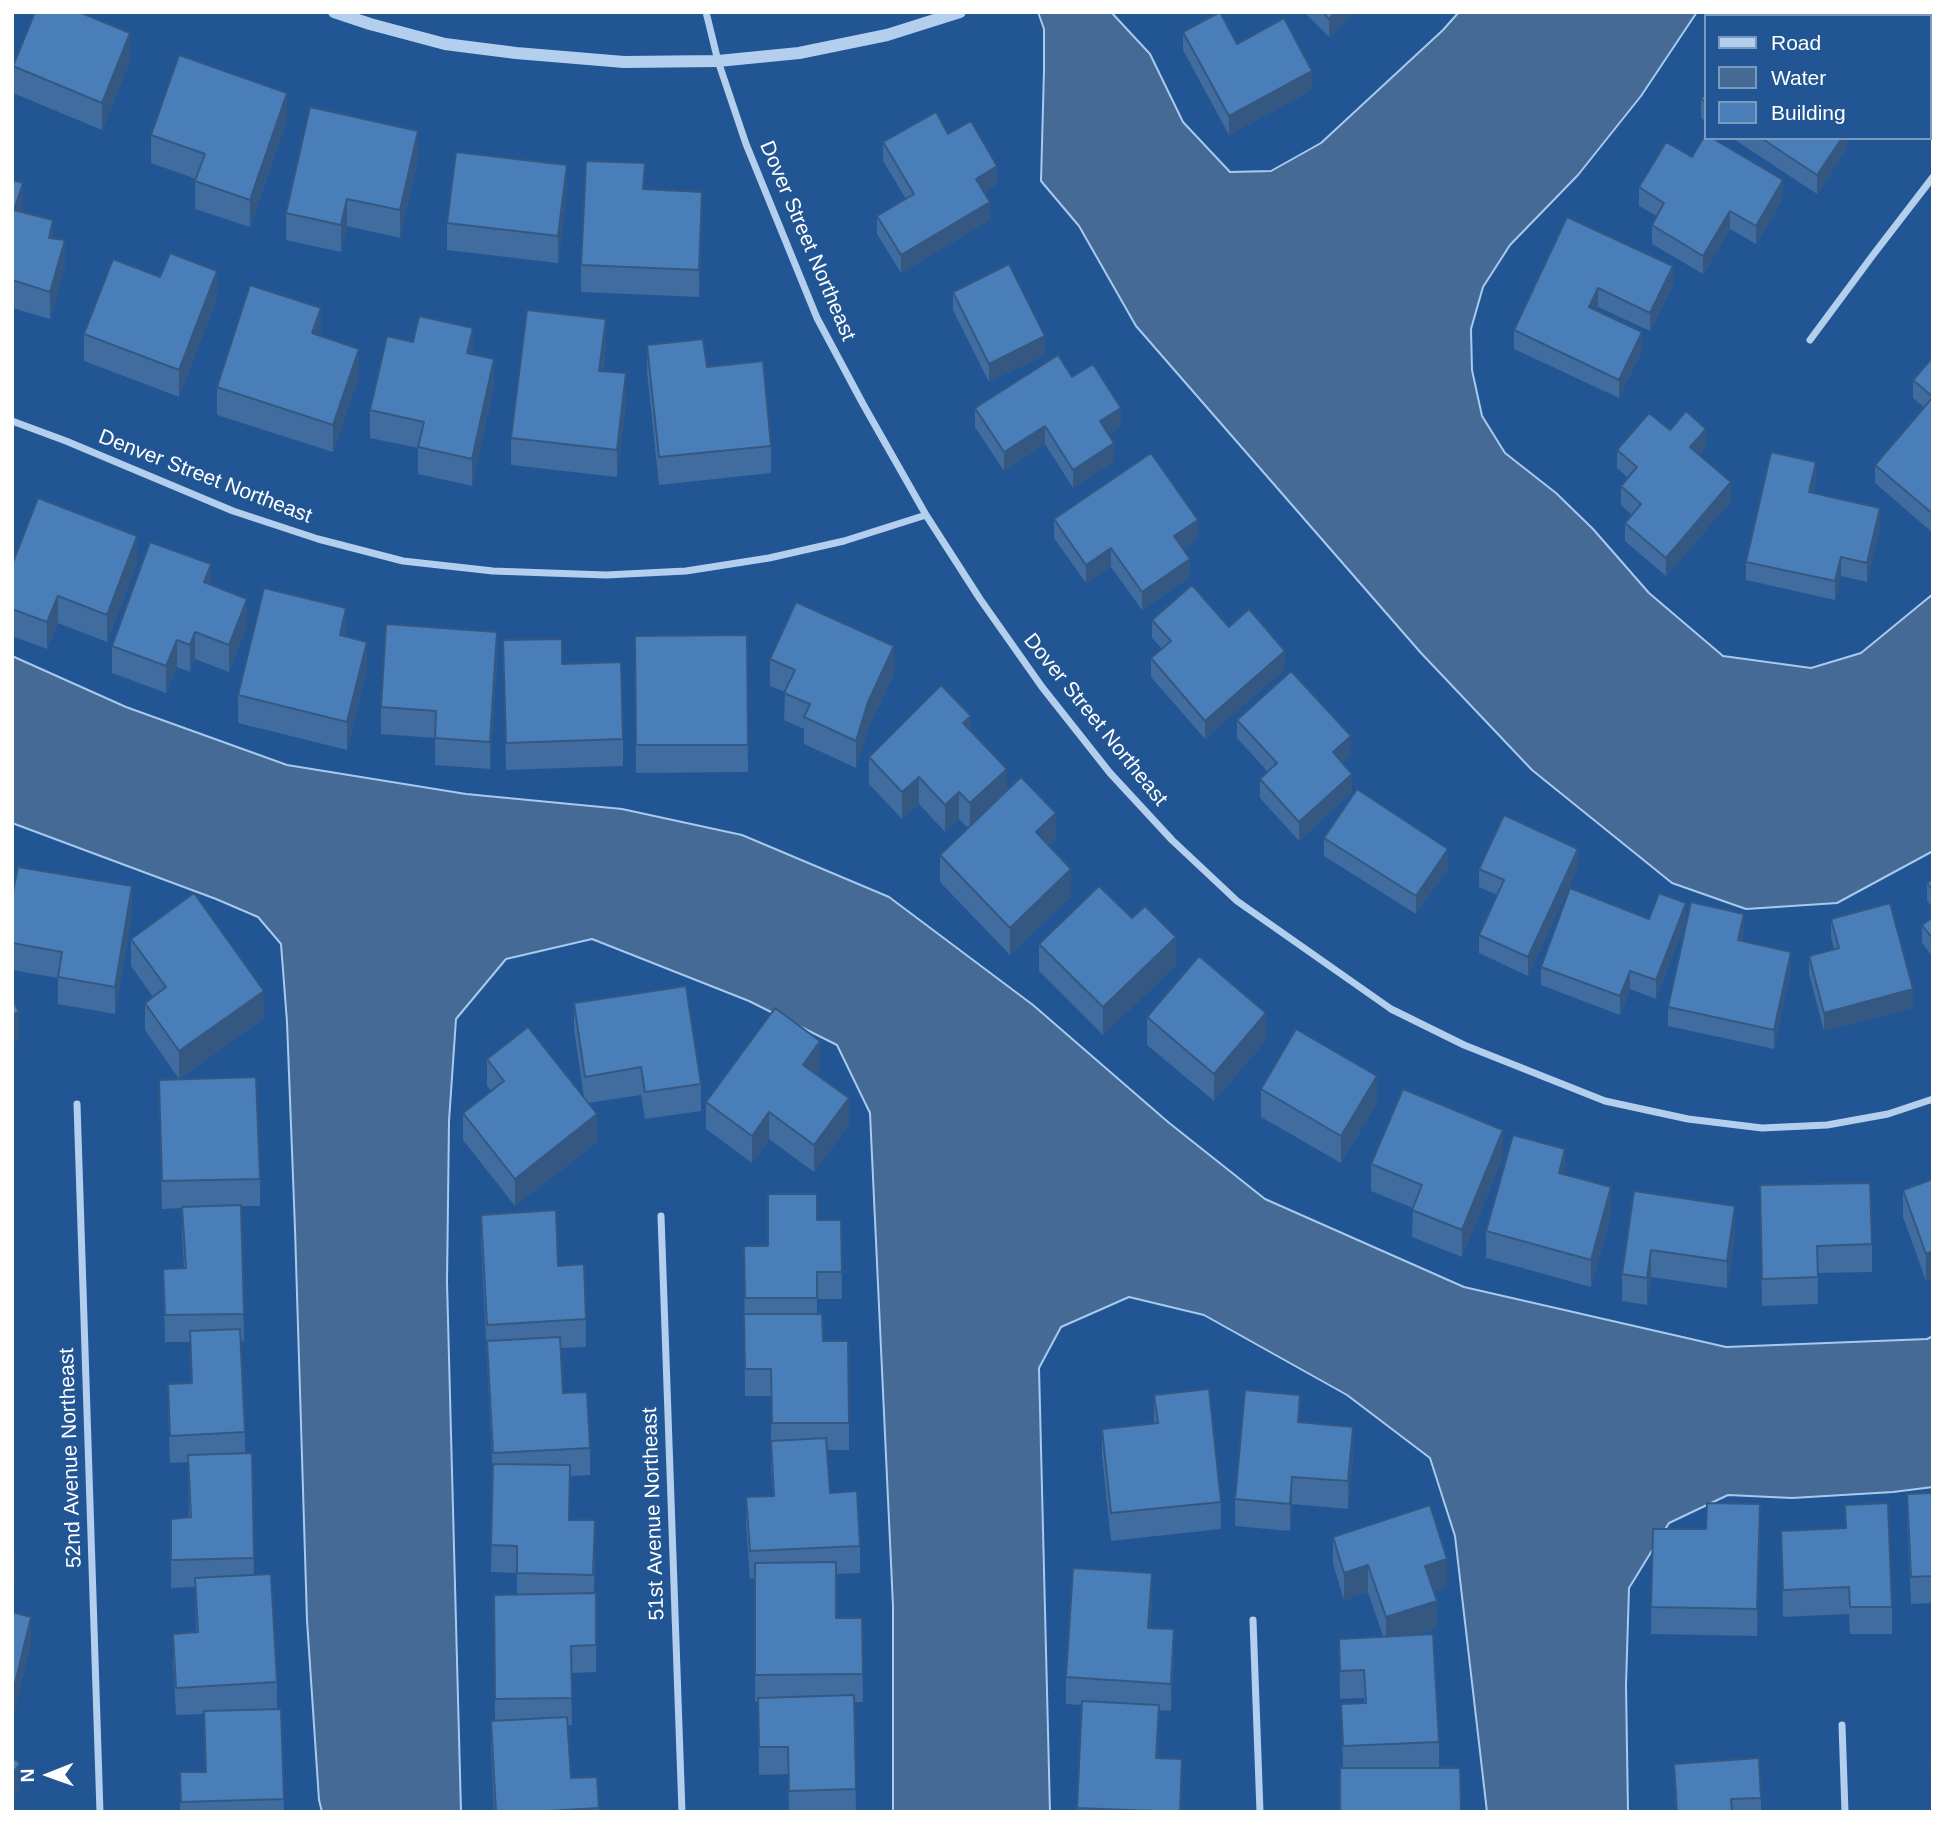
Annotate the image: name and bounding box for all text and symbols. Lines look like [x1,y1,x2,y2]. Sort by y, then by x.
legend [1703,14,1931,140]
text: Road [1771,31,1821,54]
text: Water [1771,66,1826,89]
text: Building [1771,101,1846,124]
street label: Dover Street Northeast [753,137,861,345]
street label: Denver Street Northeast [95,425,315,529]
street label: Dover Street Northeast [1018,629,1172,811]
street label: 52nd Avenue Northeast [55,1347,87,1569]
street label: 51st Avenue Northeast [638,1407,670,1621]
north arrow [14,1740,84,1810]
text: N [17,1768,38,1782]

